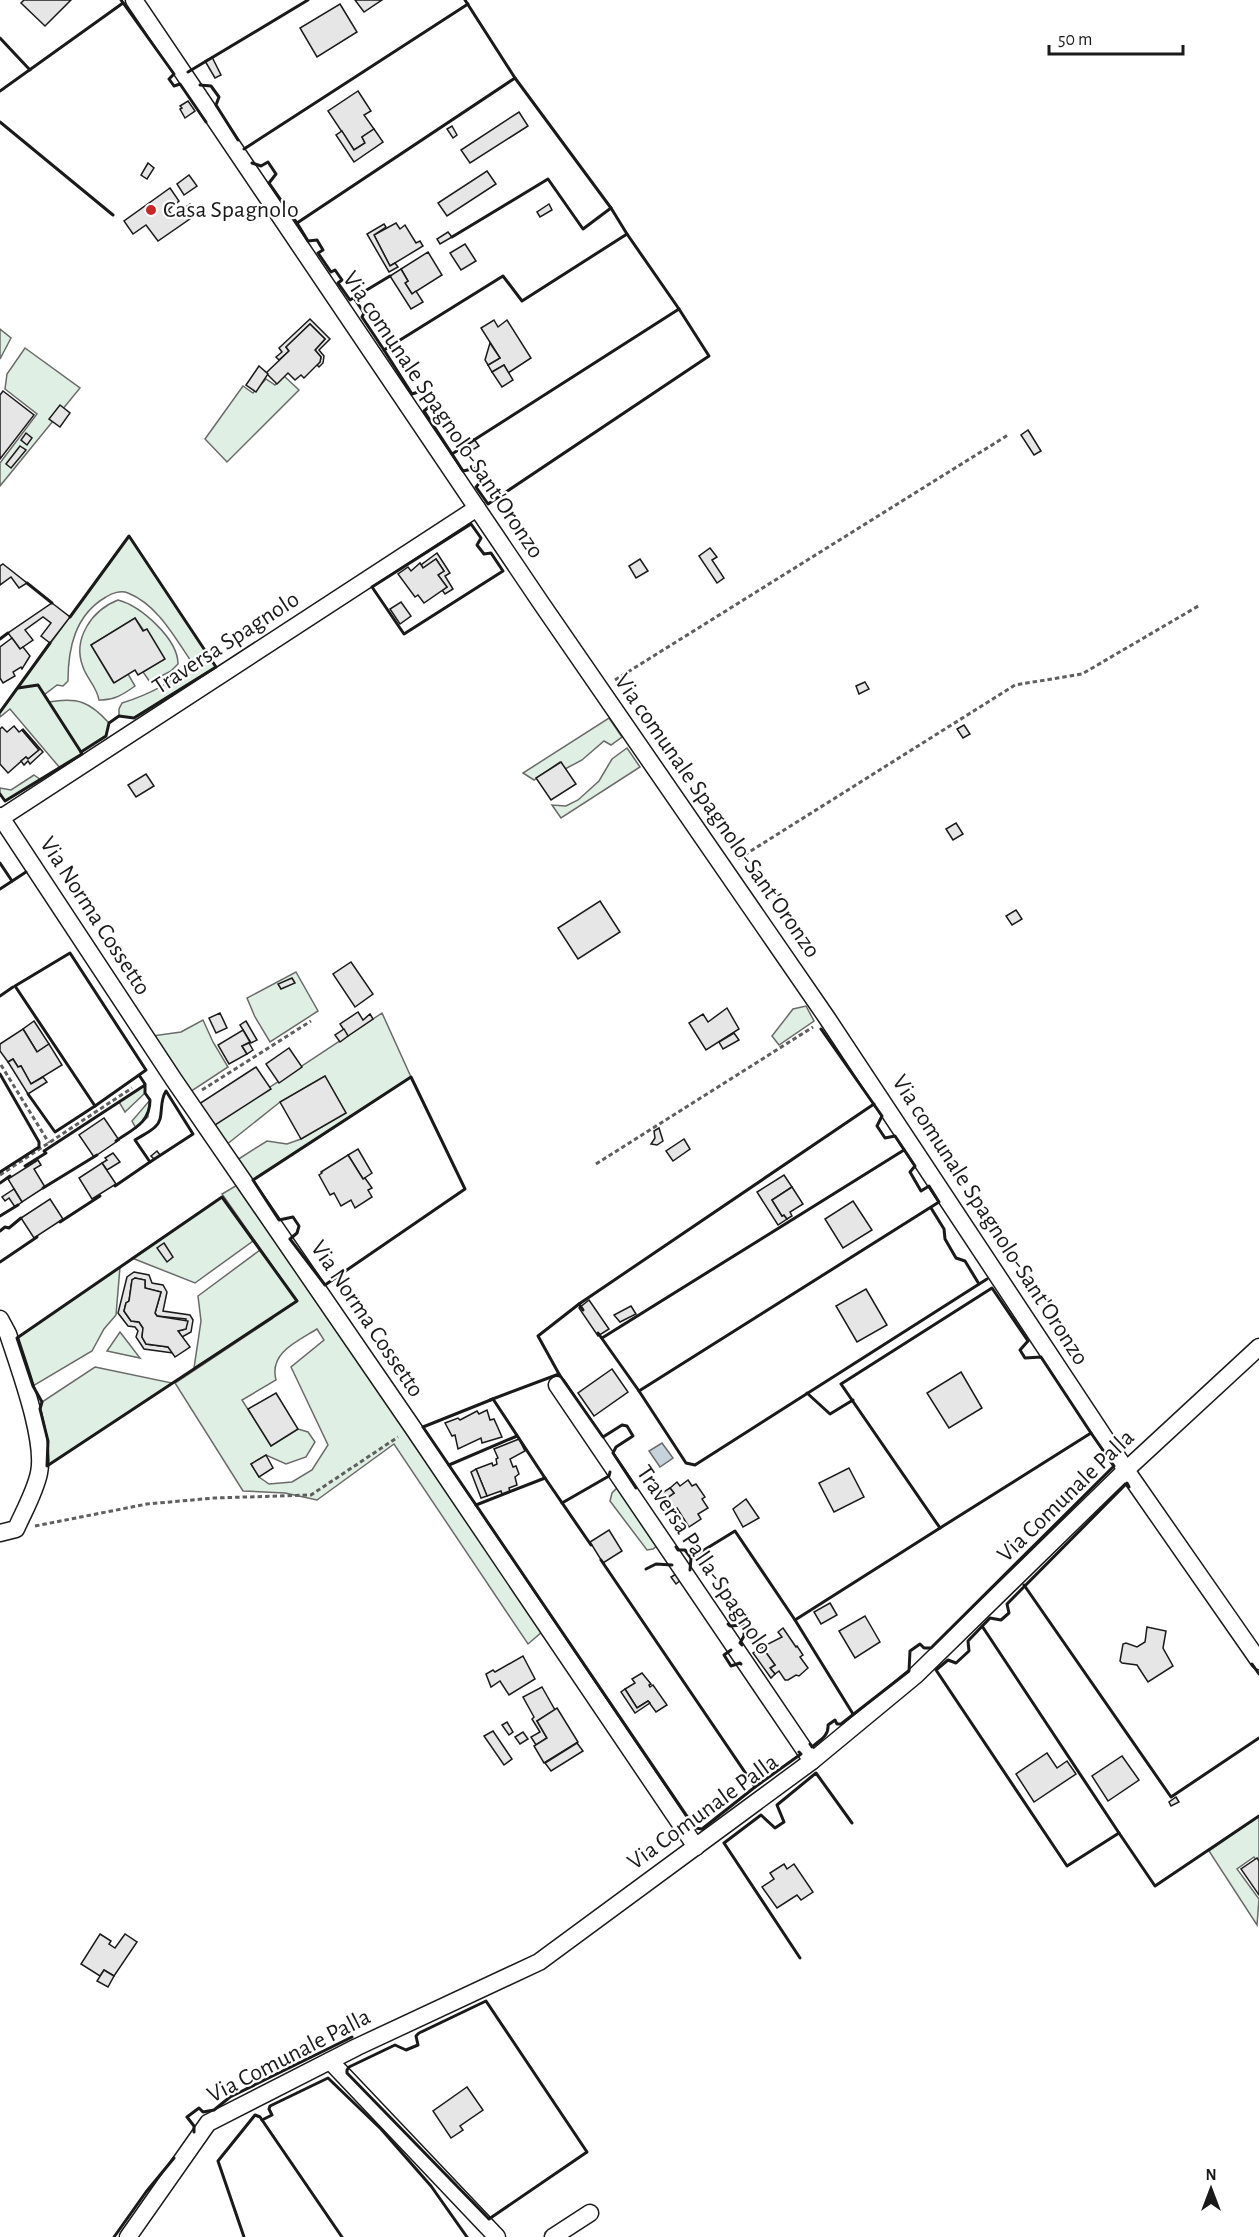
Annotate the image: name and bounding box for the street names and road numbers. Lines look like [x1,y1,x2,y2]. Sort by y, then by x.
street label: Via comunale Spagnolo-Sant'Oronzo [338,267,548,563]
street label: Traversa Spagnolo [148,587,304,699]
street label: Via comunale Spagnolo-Sant'Oronzo [610,670,824,962]
street label: Via Norma Cossetto [35,833,155,999]
street label: Via comunale Spagnolo-Sant'Oronzo [887,1071,1093,1369]
street label: Via Norma Cossetto [306,1236,428,1402]
street label: Via Comunale Palla [993,1425,1139,1567]
street label: Traversa Palla-Spagnolo [632,1461,776,1659]
street label: Via Comunale Palla [623,1750,783,1874]
street label: Via Comunale Palla [204,2005,374,2107]

